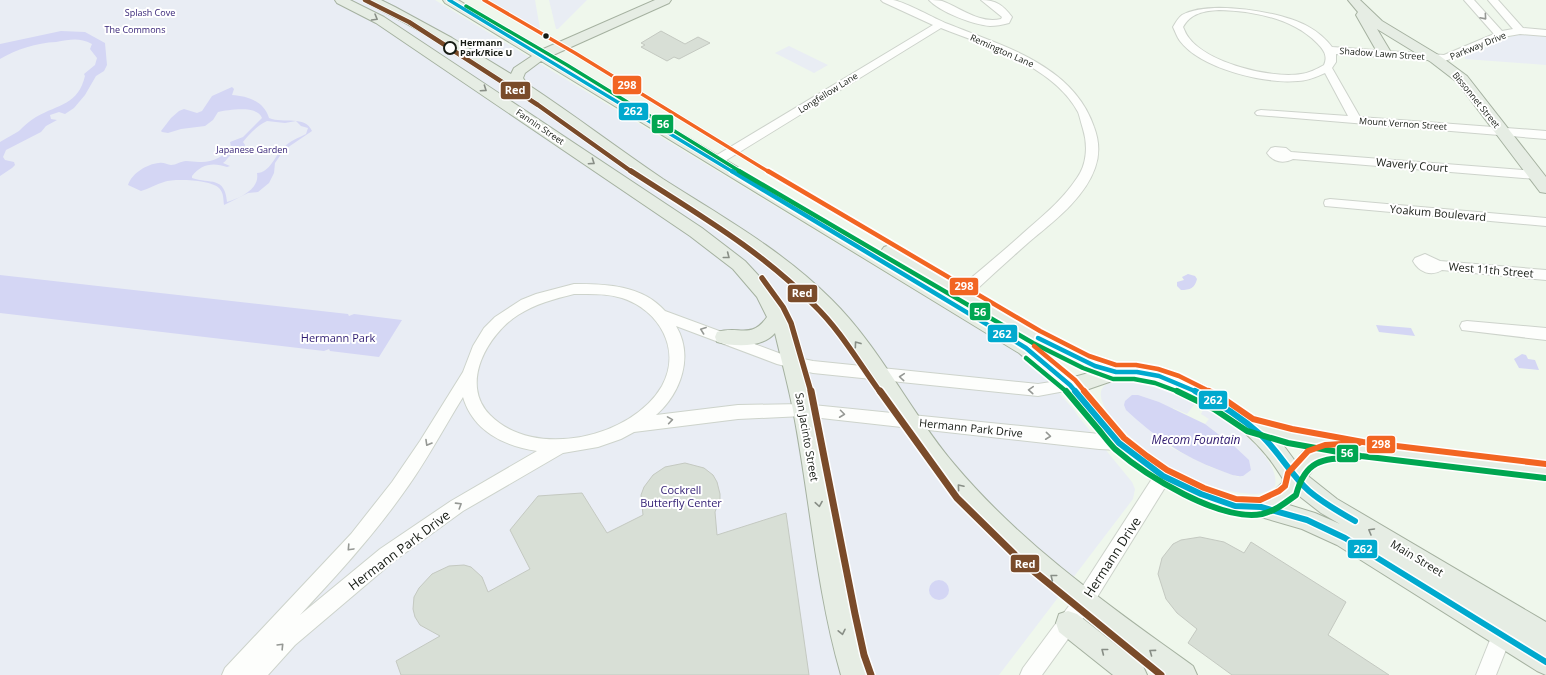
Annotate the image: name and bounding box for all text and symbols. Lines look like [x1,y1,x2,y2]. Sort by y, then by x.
park label: Splash Cove [125,6,175,19]
one-way arrow [371,13,378,20]
one-way arrow [1480,13,1487,20]
park label: The Commons [105,23,165,36]
street label: Parkway Drive [1448,28,1508,63]
unlabelled marker [541,31,551,41]
street label: Remington Lane [968,31,1036,70]
place label: Hermann Park/Rice U [460,36,512,59]
marker: Hermann Park/Rice U [443,41,457,55]
street label: Shadow Lawn Street [1339,44,1425,63]
street label: Longfellow Lane [795,69,860,116]
street label: Bissonnet Street [1450,69,1503,131]
line badge: 298 [612,75,642,95]
text: 298 [618,77,636,92]
line badge: Red [500,81,531,100]
text: Red [505,82,525,97]
one-way arrow [480,85,487,92]
line badge: 262 [618,102,649,121]
text: 262 [624,103,642,118]
street label: Fannin Street [513,106,567,148]
line badge: 56 [651,114,674,134]
street label: Mount Vernon Street [1359,114,1447,133]
text: 56 [657,116,669,131]
park label: Japanese Garden [215,143,288,156]
street label: Waverly Court [1375,154,1449,175]
one-way arrow [587,157,594,164]
street label: Yoakum Boulevard [1389,201,1487,224]
one-way arrow [722,252,729,259]
street label: West 11th Street [1448,258,1534,281]
line badge: 298 [949,277,979,296]
text: 298 [955,278,973,293]
line badge: Red [787,284,818,303]
text: Red [792,285,812,300]
line badge: 56 [969,302,991,321]
text: 56 [974,304,986,319]
line badge: 262 [987,324,1018,343]
one-way arrow [699,326,706,334]
text: 262 [993,326,1011,341]
park label: Hermann Park [301,330,375,345]
one-way arrow [855,341,862,348]
one-way arrow [899,372,905,381]
one-way arrow [1028,385,1034,394]
line badge: 262 [1198,390,1228,410]
street label: San Jacinto Street [792,391,823,482]
text: 262 [1204,392,1222,407]
one-way arrow [839,409,845,418]
street label: Hermann Park Drive [918,415,1024,440]
one-way arrow [667,416,673,425]
water label: Mecom Fountain [1152,431,1240,448]
one-way arrow [1045,432,1051,441]
line badge: 298 [1366,435,1396,454]
text: 298 [1372,436,1390,451]
one-way arrow [425,439,432,446]
line badge: 56 [1336,444,1359,463]
text: 56 [1341,445,1353,460]
park label: Cockrell Butterfly Center [640,482,722,510]
one-way arrow [957,484,964,492]
one-way arrow [814,501,822,507]
one-way arrow [455,503,462,510]
street label: Hermann Park Drive [344,506,454,594]
street label: Hermann Drive [1079,513,1145,601]
one-way arrow [1368,528,1375,535]
street label: Main Street [1388,536,1447,579]
line badge: 262 [1347,539,1378,559]
text: 262 [1354,541,1372,556]
one-way arrow [348,543,355,550]
line badge: Red [1010,554,1040,573]
text: Red [1015,556,1035,571]
one-way arrow [1051,574,1058,581]
one-way arrow [838,629,846,635]
one-way arrow [276,643,283,651]
one-way arrow [1101,648,1108,655]
one-way arrow [1150,650,1157,657]

